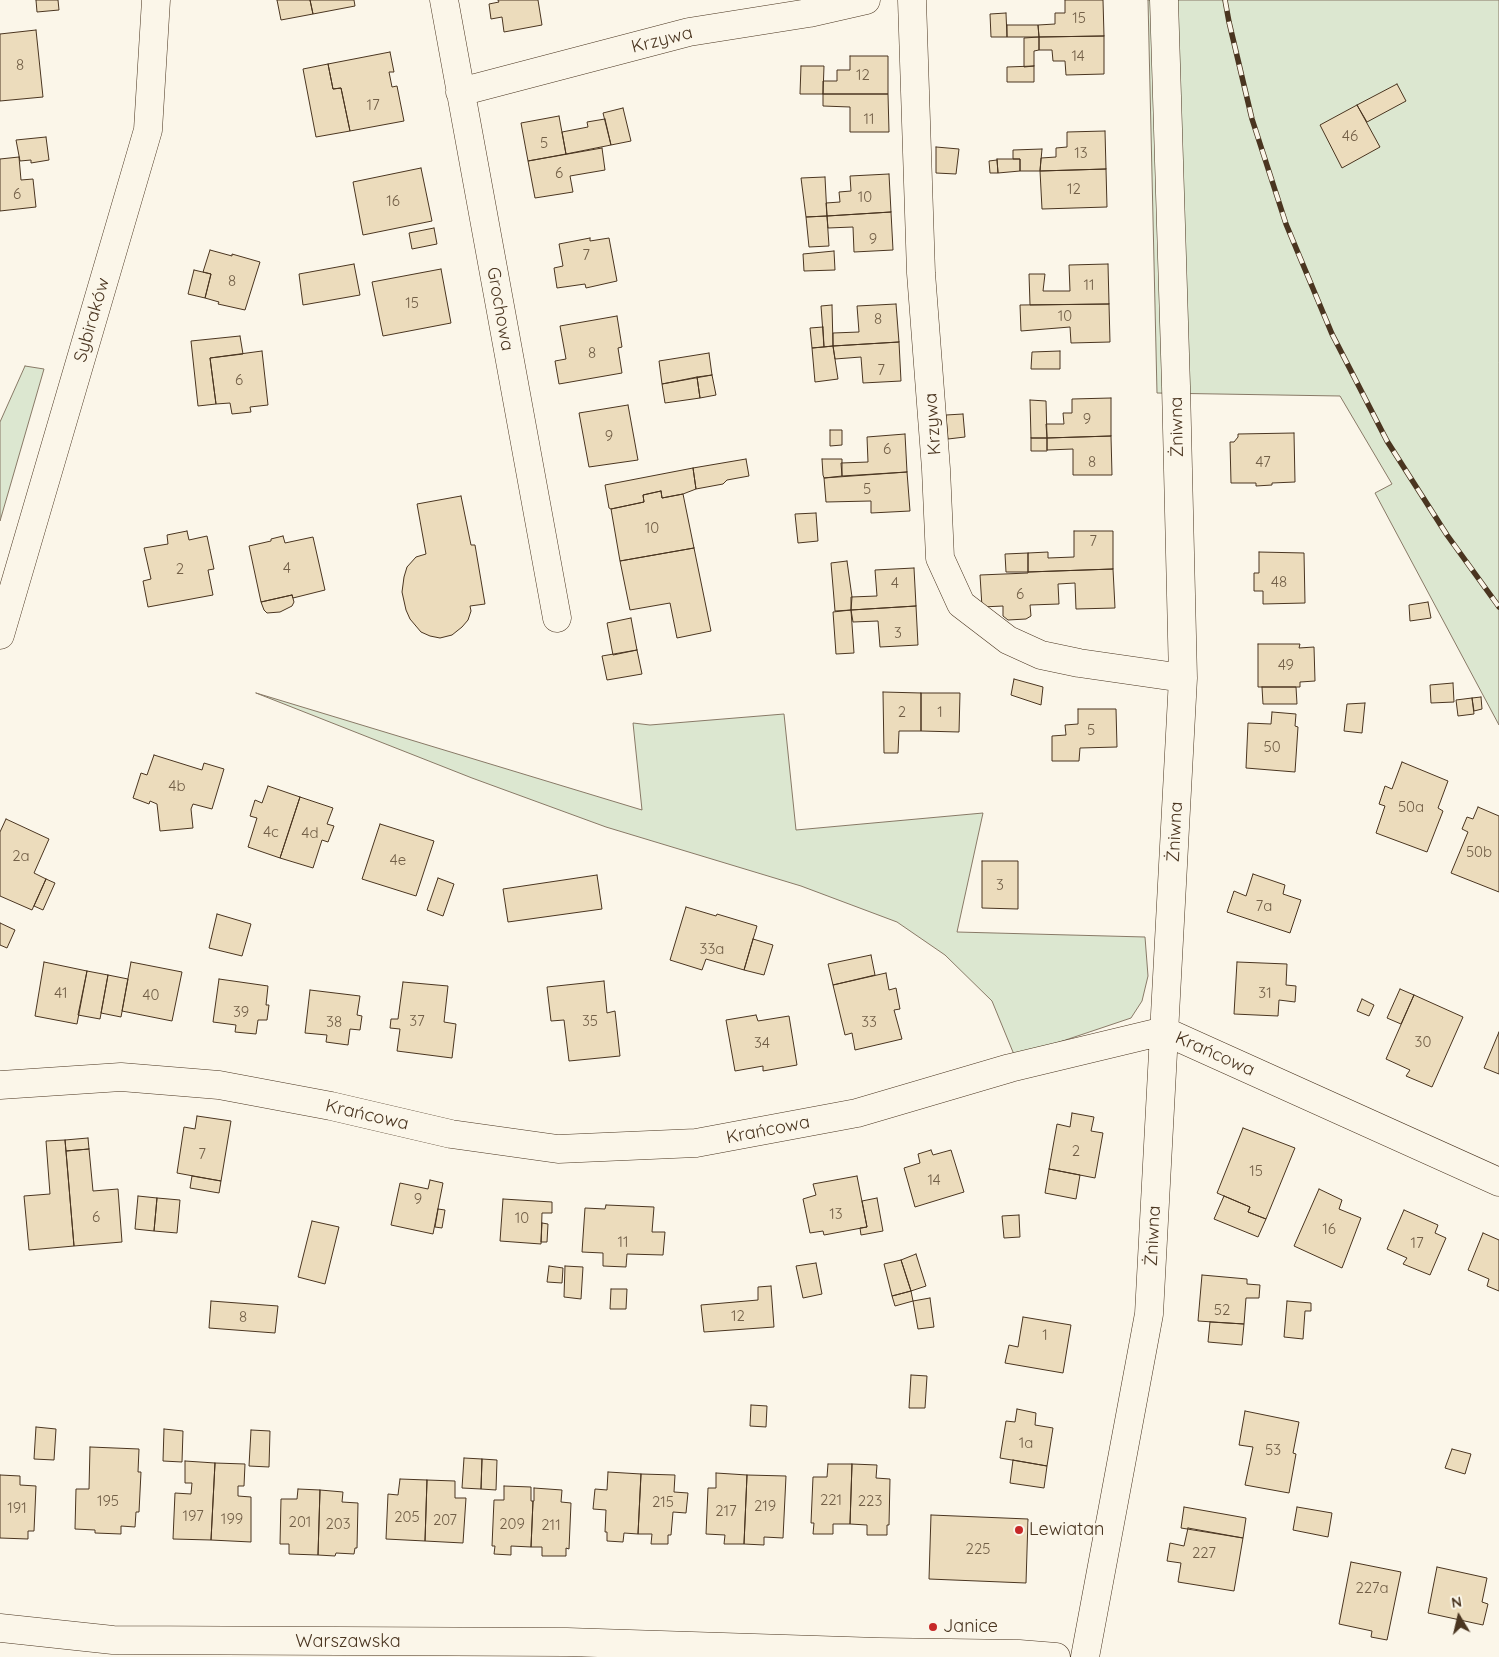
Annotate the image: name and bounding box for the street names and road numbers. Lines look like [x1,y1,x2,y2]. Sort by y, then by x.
street label: Krzywa [629,22,695,58]
street label: Grochowa [482,265,518,353]
street label: Sybiraków [70,275,114,365]
street label: Krzywa [920,392,946,456]
street label: Żniwna [1166,396,1188,458]
street label: Żniwna [1163,801,1187,863]
street label: Krańcowa [1172,1027,1258,1081]
street label: Krańcowa [323,1095,411,1135]
street label: Krańcowa [724,1111,812,1149]
street label: Żniwna [1141,1205,1165,1267]
street label: Warszawska [295,1631,401,1653]

